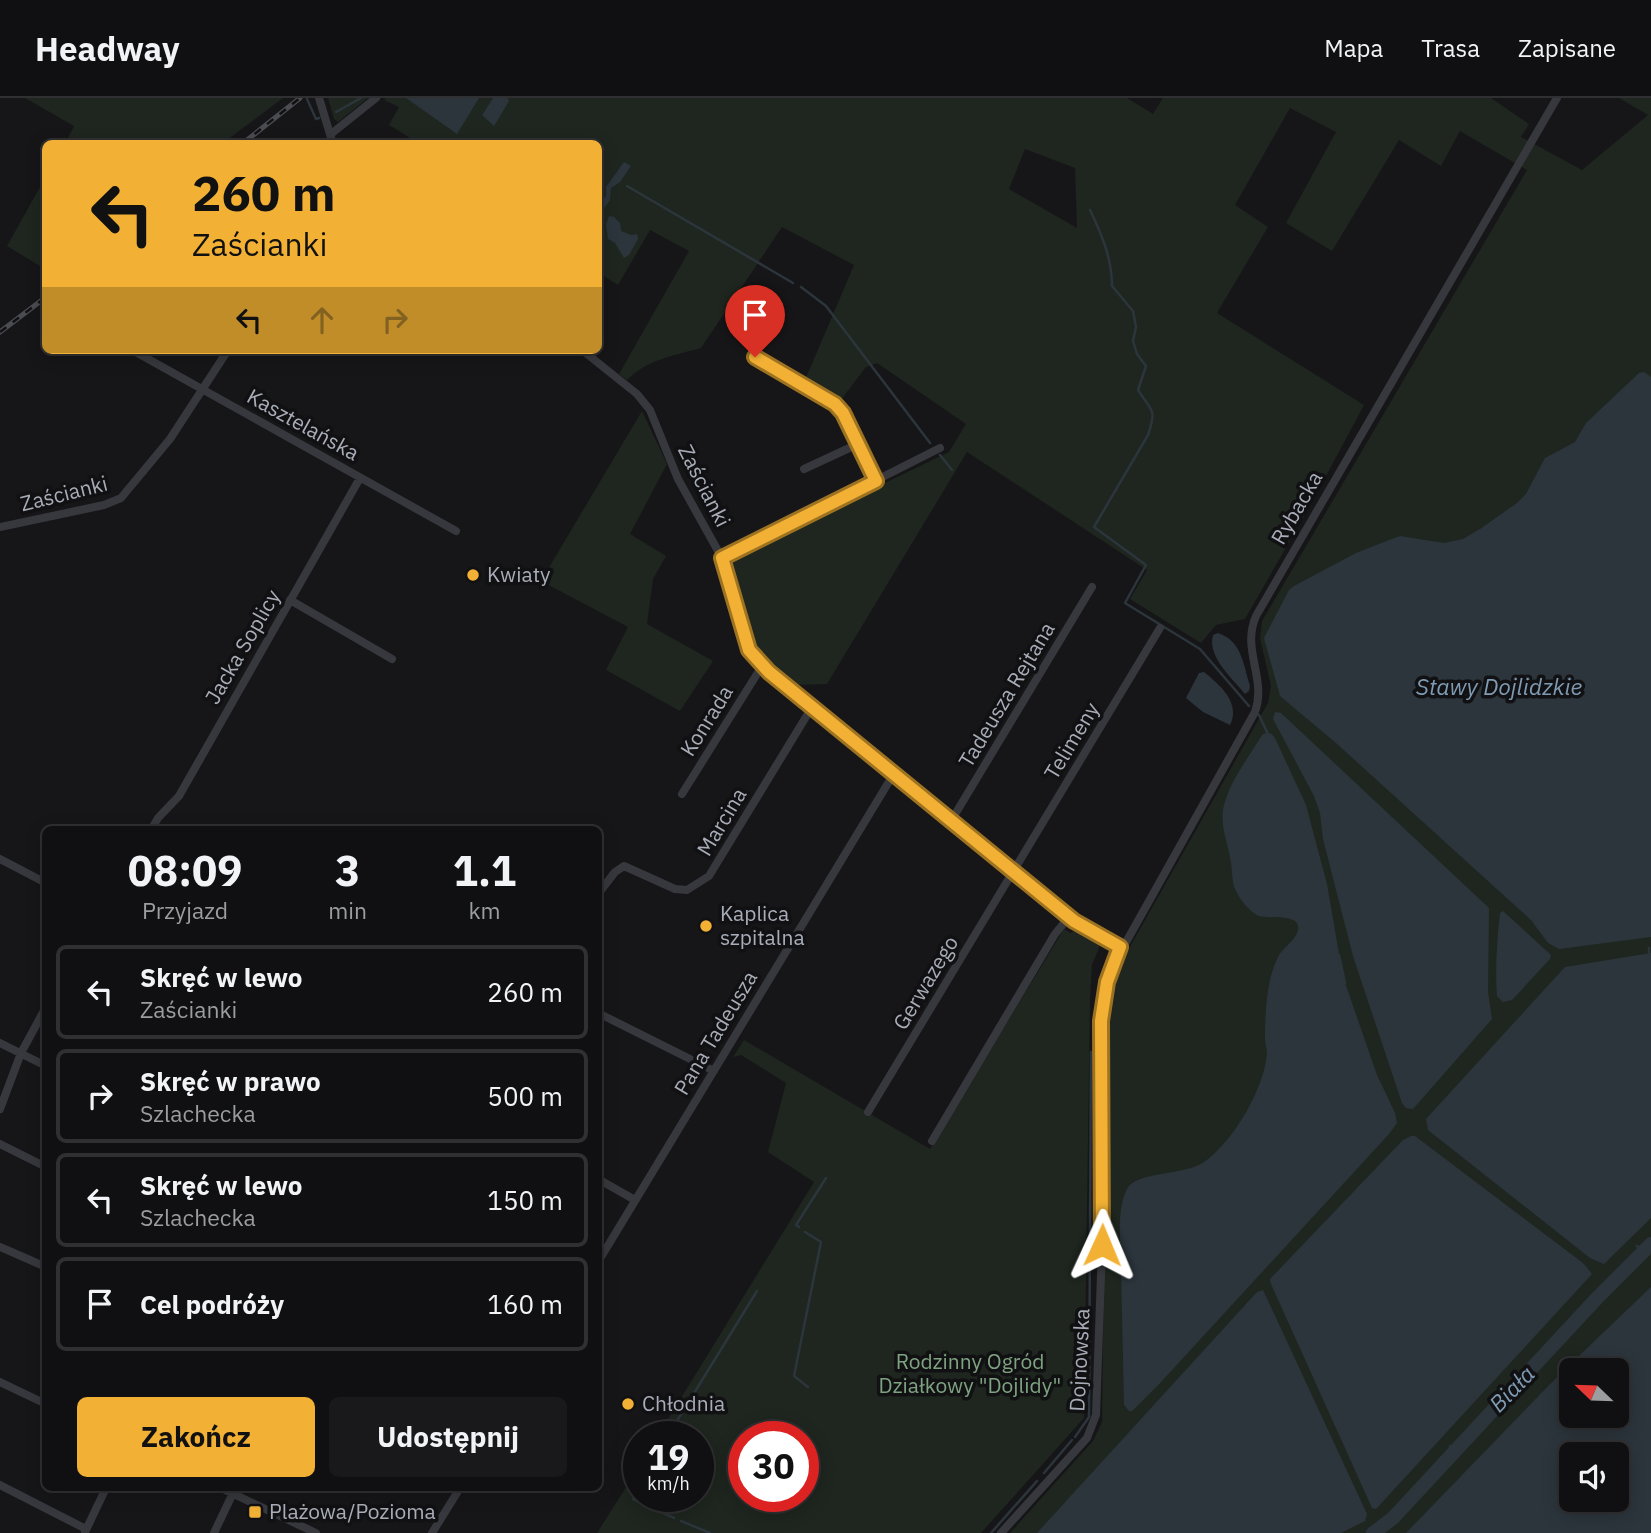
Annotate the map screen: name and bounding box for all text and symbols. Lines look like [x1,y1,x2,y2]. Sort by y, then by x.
text: Headway [35,27,180,70]
text: Mapa [1324,32,1383,64]
text: Trasa [1421,32,1480,64]
text: Zapisane [1518,32,1616,64]
text: 260 m [192,161,336,224]
icon: left [77,168,168,259]
text: Zaścianki [192,223,327,265]
pin [725,285,785,357]
icon: arrive [736,296,774,334]
icon: left [230,301,268,339]
icon: ahead [303,301,341,339]
icon: right [376,301,414,339]
street label: Kasztelańska [242,382,365,466]
street label: Zaścianki [672,440,738,532]
street label: Rybacka [1264,466,1328,549]
street label: Zaścianki [17,469,110,517]
place label: Kwiaty [487,560,551,588]
marker: Kwiaty [465,567,481,583]
street label: Jacka Soplicy [198,584,286,709]
street label: Tadeusza Rejtana [952,617,1061,772]
water label: Stawy Dojlidzkie [1416,671,1583,701]
street label: Konrada [673,680,739,761]
street label: Telimeny [1037,696,1105,784]
street label: Marcina [690,782,752,861]
text: 08:09 [128,843,242,898]
text: 3 [335,843,360,898]
text: 1.1 [453,843,516,898]
text: Przyjazd [142,895,228,925]
text: min [328,895,367,925]
text: km [468,895,501,925]
place label: Kaplica szpitalna [720,899,805,951]
marker: Kaplica szpitalna [698,918,714,934]
street label: Gerwazego [886,930,964,1035]
text: Skręć w lewo [140,960,302,994]
street label: Pana Tadeusza [667,965,763,1100]
icon: left [81,973,119,1011]
text: 260 m [487,975,563,1009]
text: Zaścianki [140,994,237,1024]
text: Skręć w prawo [140,1064,321,1098]
icon: right [81,1077,119,1115]
text: 500 m [487,1079,563,1113]
text: Szlachecka [140,1098,256,1128]
text: Skręć w lewo [140,1168,302,1202]
icon: left [81,1181,119,1219]
text: 150 m [487,1183,563,1217]
text: Szlachecka [140,1202,256,1232]
position arrow [1065,1208,1139,1282]
icon: arrive [81,1285,119,1323]
text: Cel podróży [140,1287,284,1321]
text: 160 m [487,1287,563,1321]
street label: Dojnowska [1062,1308,1096,1412]
park label: Rodzinny Ogród Działkowy "Dojlidy" [879,1347,1061,1399]
north arrow [1559,1358,1629,1428]
map controls [1559,1358,1629,1512]
water label: Biała [1482,1359,1541,1418]
place label: Chłodnia [642,1389,725,1417]
marker: Chłodnia [620,1396,636,1412]
button: Zakończ [77,1397,315,1477]
button: Udostępnij [329,1397,567,1477]
speed limit sign: 30 [728,1421,819,1512]
text: 19 [647,1434,690,1480]
button: sound [1559,1442,1629,1512]
text: km/h [647,1472,690,1495]
place label: Plażowa/Pozioma [269,1497,436,1525]
marker: Plażowa/Pozioma [247,1504,263,1520]

